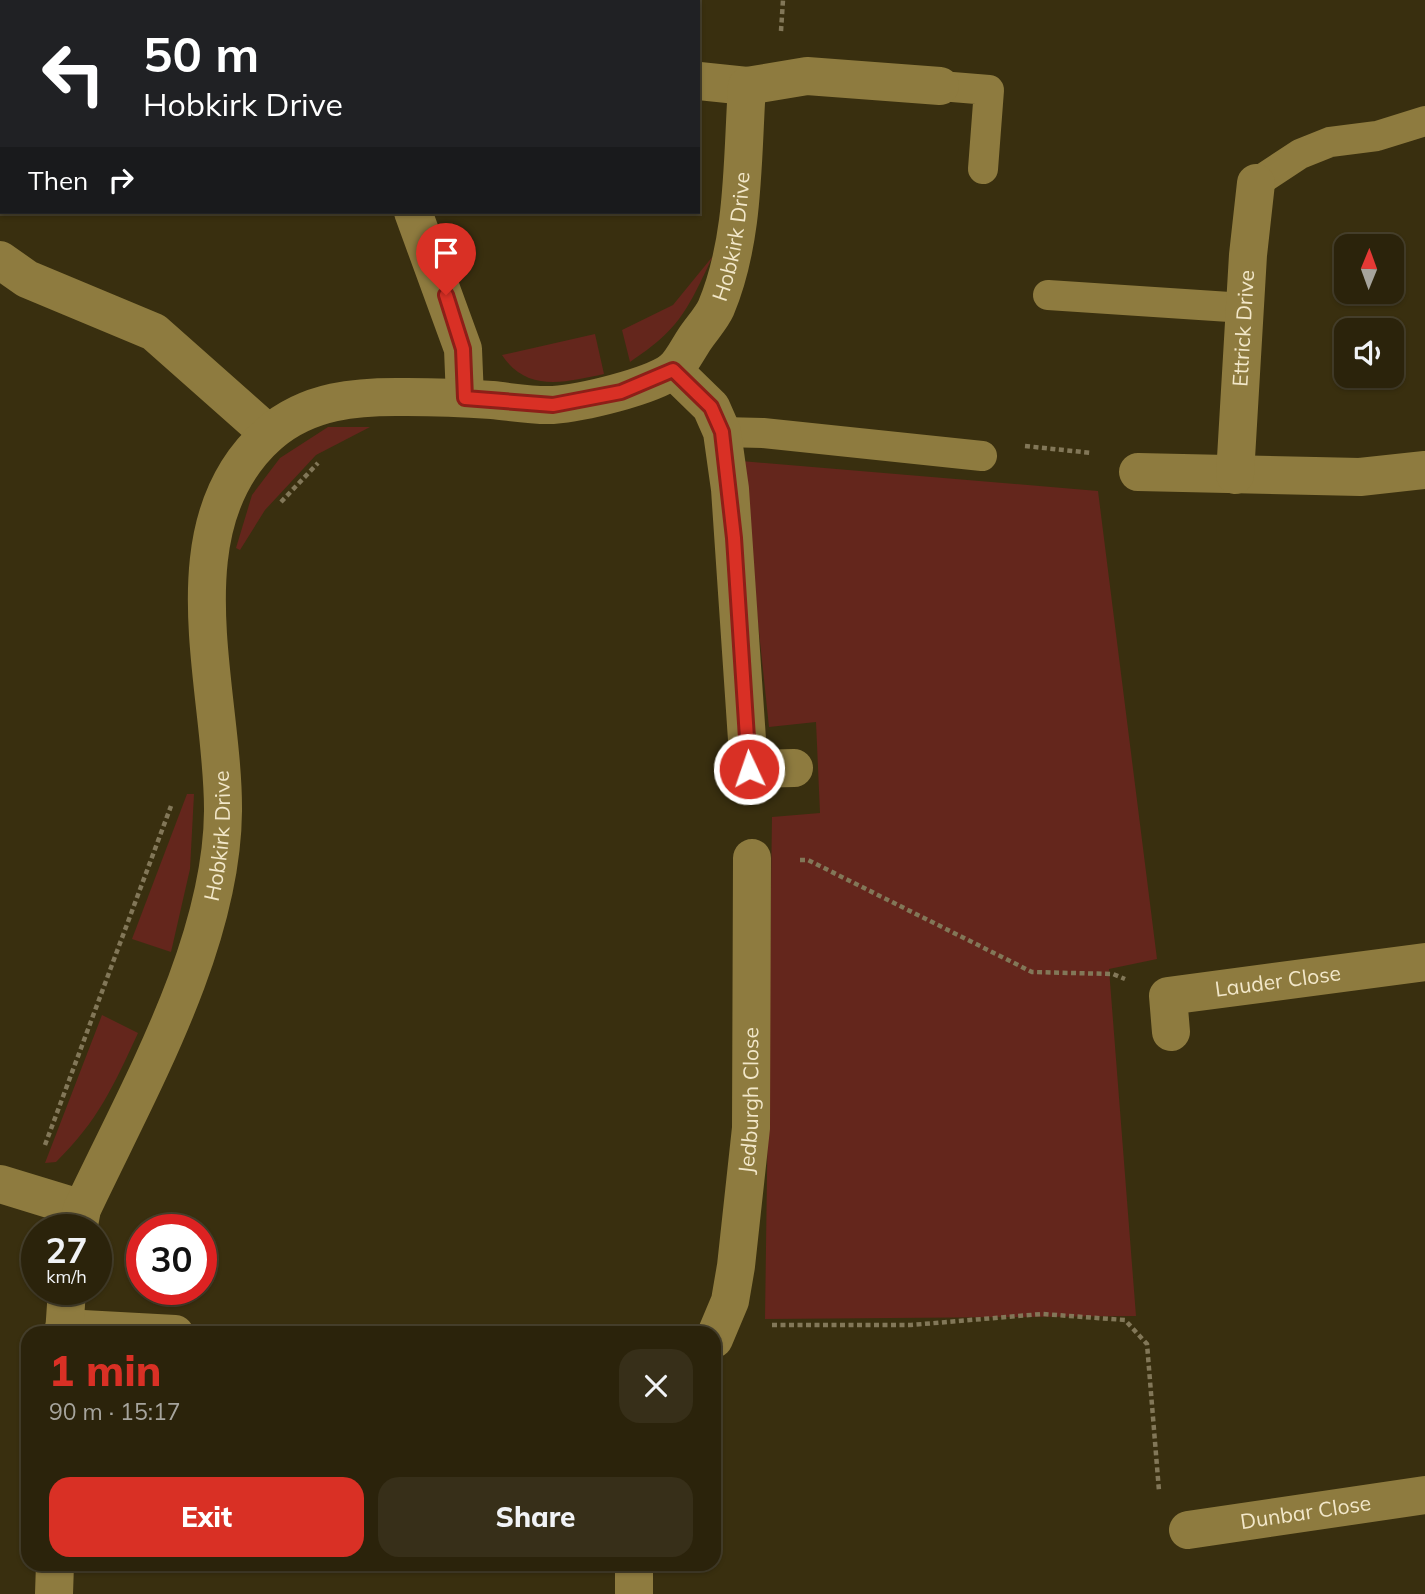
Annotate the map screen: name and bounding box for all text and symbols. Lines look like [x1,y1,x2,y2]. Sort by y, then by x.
text: 50 m [143,23,259,84]
icon: left [28,28,119,119]
text: Hobkirk Drive [143,84,343,124]
icon: right [102,161,140,199]
text: Then [28,164,88,197]
street label: Hobkirk Drive [706,171,755,304]
pin [416,223,476,295]
icon: arrive [427,234,465,272]
north arrow [1334,234,1404,304]
map controls [1334,234,1404,388]
street label: Ettrick Drive [1226,269,1259,387]
button: sound [1334,318,1404,388]
position arrow [712,732,786,806]
street label: Hobkirk Drive [198,770,235,903]
street label: Lauder Close [1213,959,1342,1002]
street label: Jedburgh Close [732,1027,763,1175]
speed limit sign: 30 [126,1214,217,1305]
text: 27 [45,1228,88,1272]
text: km/h [46,1265,87,1288]
text: 1 min [49,1344,162,1397]
button: close [619,1349,693,1423]
text: 90 m · 15:17 [49,1397,181,1426]
button: Exit [49,1477,364,1557]
button: Share [378,1477,693,1557]
street label: Dunbar Close [1239,1489,1373,1534]

